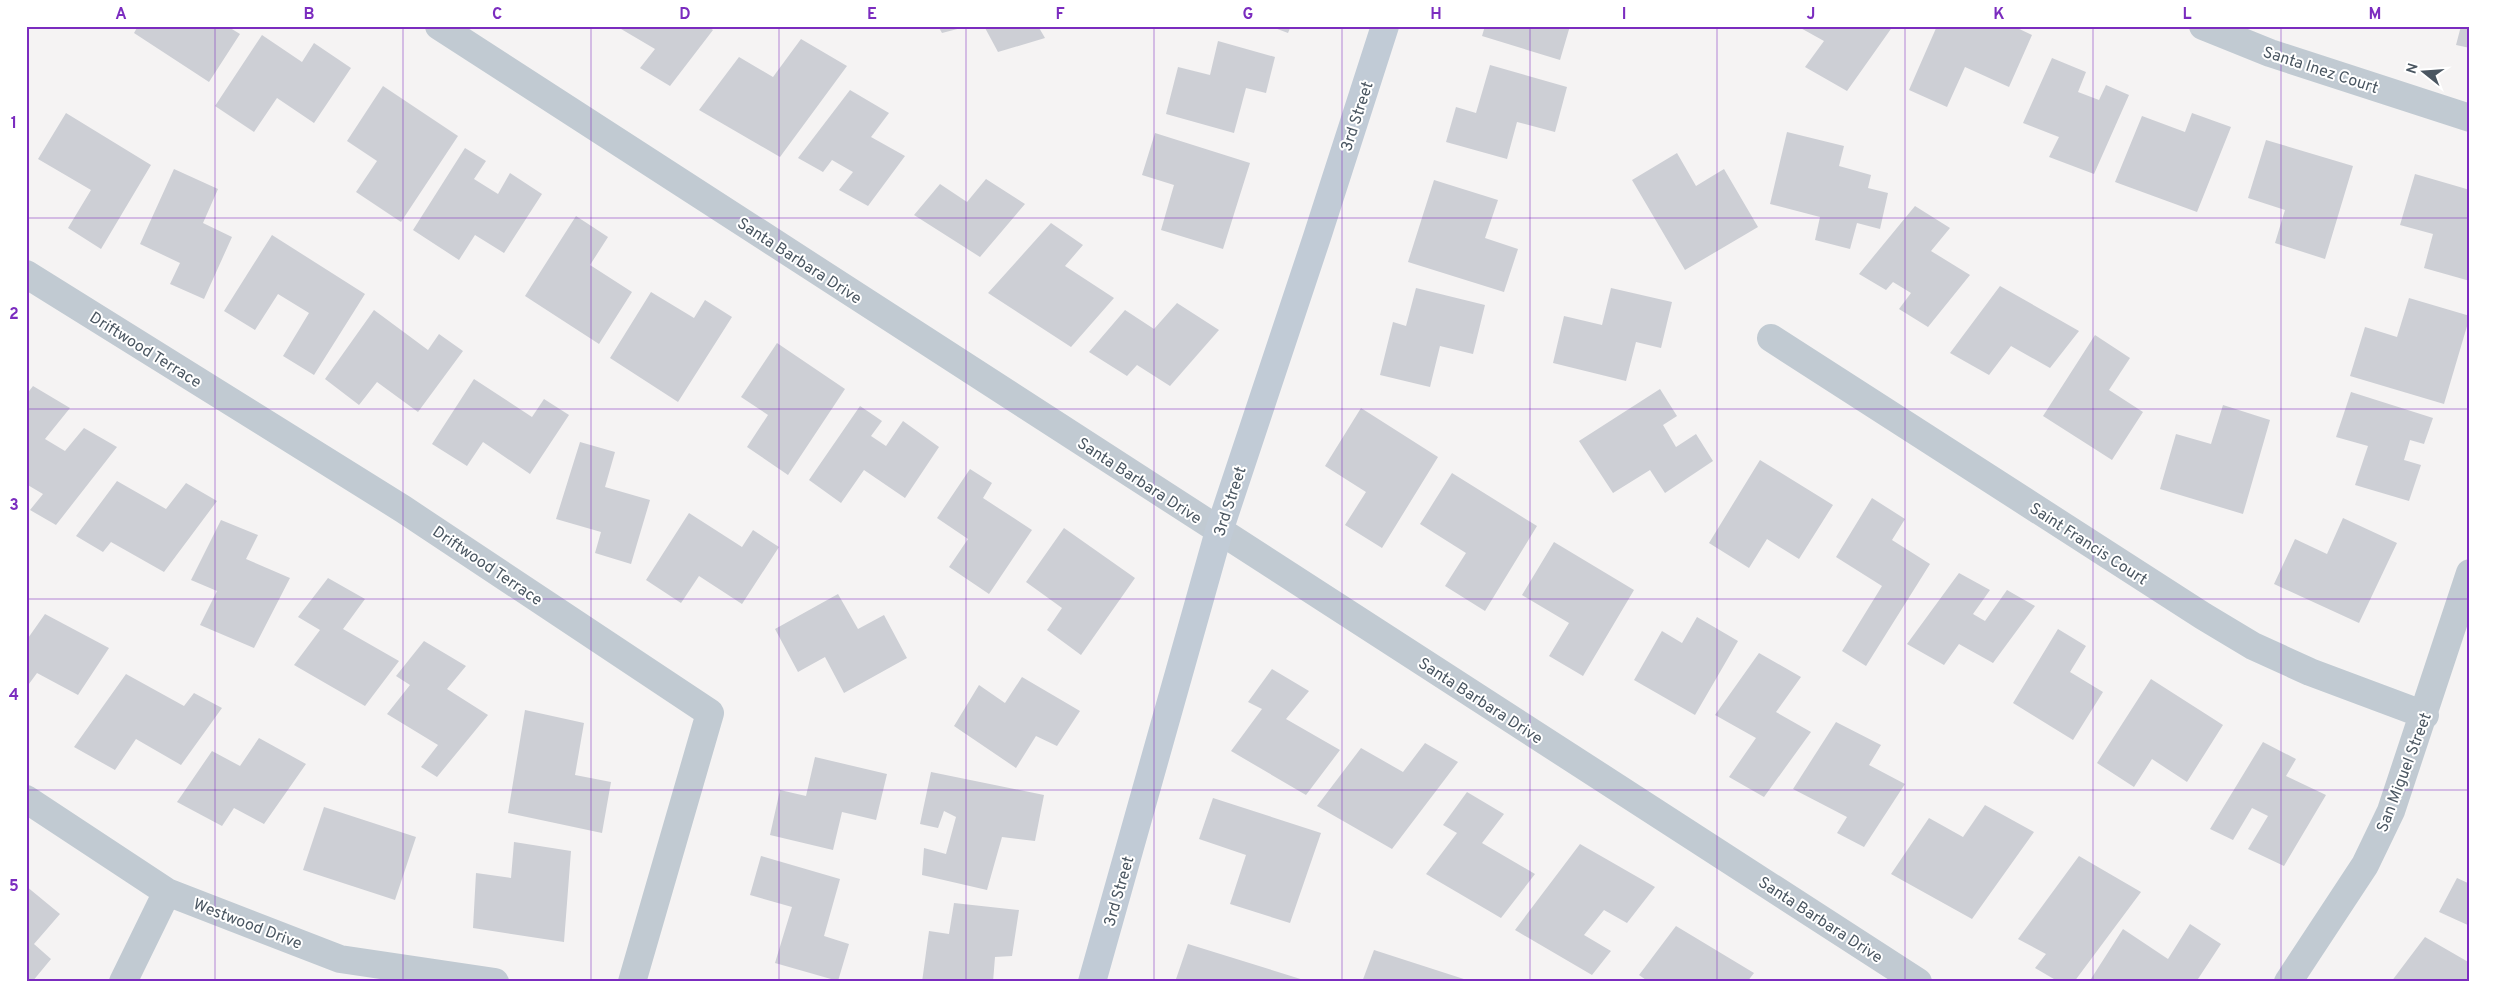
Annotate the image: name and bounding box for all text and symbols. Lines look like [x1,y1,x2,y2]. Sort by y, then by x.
text: A [115,5,127,25]
text: B [303,5,315,25]
text: C [492,5,502,25]
text: D [679,5,691,25]
text: E [867,5,877,25]
text: F [1055,5,1065,25]
text: G [1243,5,1253,25]
text: H [1430,5,1442,25]
text: I [1622,5,1626,25]
text: J [1807,5,1815,25]
text: K [1993,5,2005,25]
text: L [2182,5,2192,25]
text: M [2369,5,2381,25]
street label: Santa Inez Court [2260,43,2381,99]
north arrow [2398,48,2448,98]
text: N [2403,61,2423,76]
street label: 3rd Street [1337,79,1379,154]
text: 1 [11,114,17,134]
street label: Santa Barbara Drive [733,214,865,309]
text: 2 [9,305,19,325]
street label: Driftwood Terrace [85,308,205,393]
street label: Santa Barbara Drive [1073,434,1205,529]
street label: 3rd Street [1210,464,1252,539]
text: 3 [9,496,19,516]
street label: Saint Francis Court [2025,499,2151,590]
street label: Driftwood Terrace [428,523,546,611]
street label: Santa Barbara Drive [1414,654,1546,749]
text: 4 [9,686,19,706]
street label: San Miguel Street [2373,710,2437,835]
street label: 3rd Street [1100,854,1139,929]
street label: Santa Barbara Drive [1754,873,1886,968]
text: 5 [9,877,19,897]
street label: Westwood Drive [190,895,305,955]

